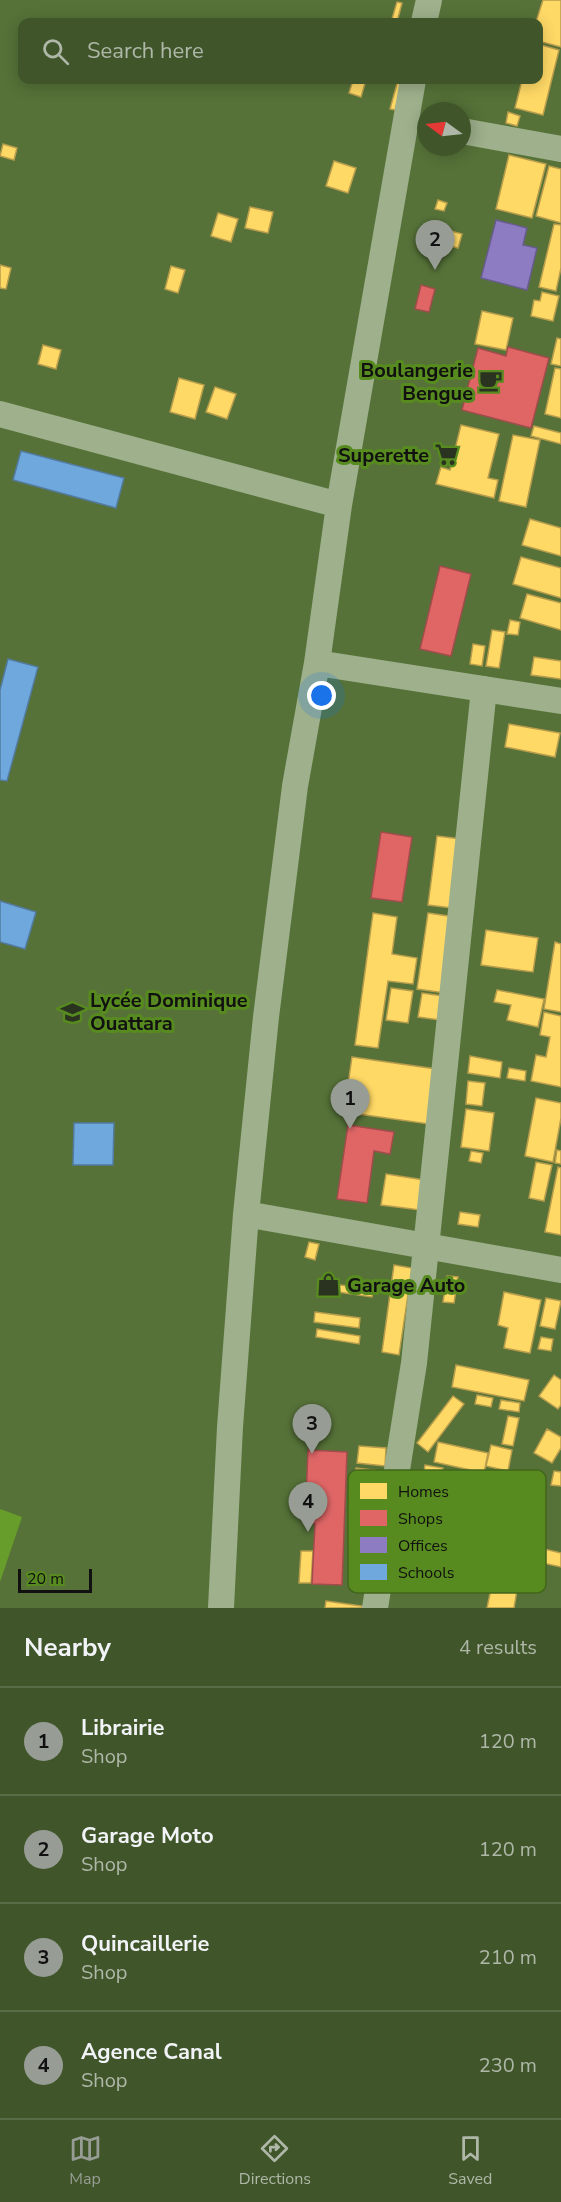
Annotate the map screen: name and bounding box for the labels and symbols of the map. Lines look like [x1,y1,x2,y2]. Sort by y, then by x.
north arrow [417,102,471,156]
pin: 2 [416,220,454,270]
place label: Boulangerie Bengue [360,357,473,407]
cafe icon: Boulangerie Bengue [478,368,504,394]
place label: Superette [338,442,429,469]
supermarket icon: Superette [434,442,460,468]
your location [307,681,336,710]
place label: Lycée Dominique Ouattara [90,987,248,1037]
school or university icon: Lycée Dominique Ouattara [59,999,85,1025]
pin: 1 [330,1080,370,1129]
shop icon: Garage Auto [316,1272,342,1298]
place label: Garage Auto [347,1272,465,1299]
pin: 3 [292,1404,332,1454]
legend [348,1470,546,1593]
text: Homes [398,1481,449,1503]
pin: 4 [288,1482,328,1532]
text: Shops [398,1508,443,1530]
text: Offices [398,1535,448,1557]
text: Schools [398,1562,454,1584]
scale bar [18,1566,92,1594]

